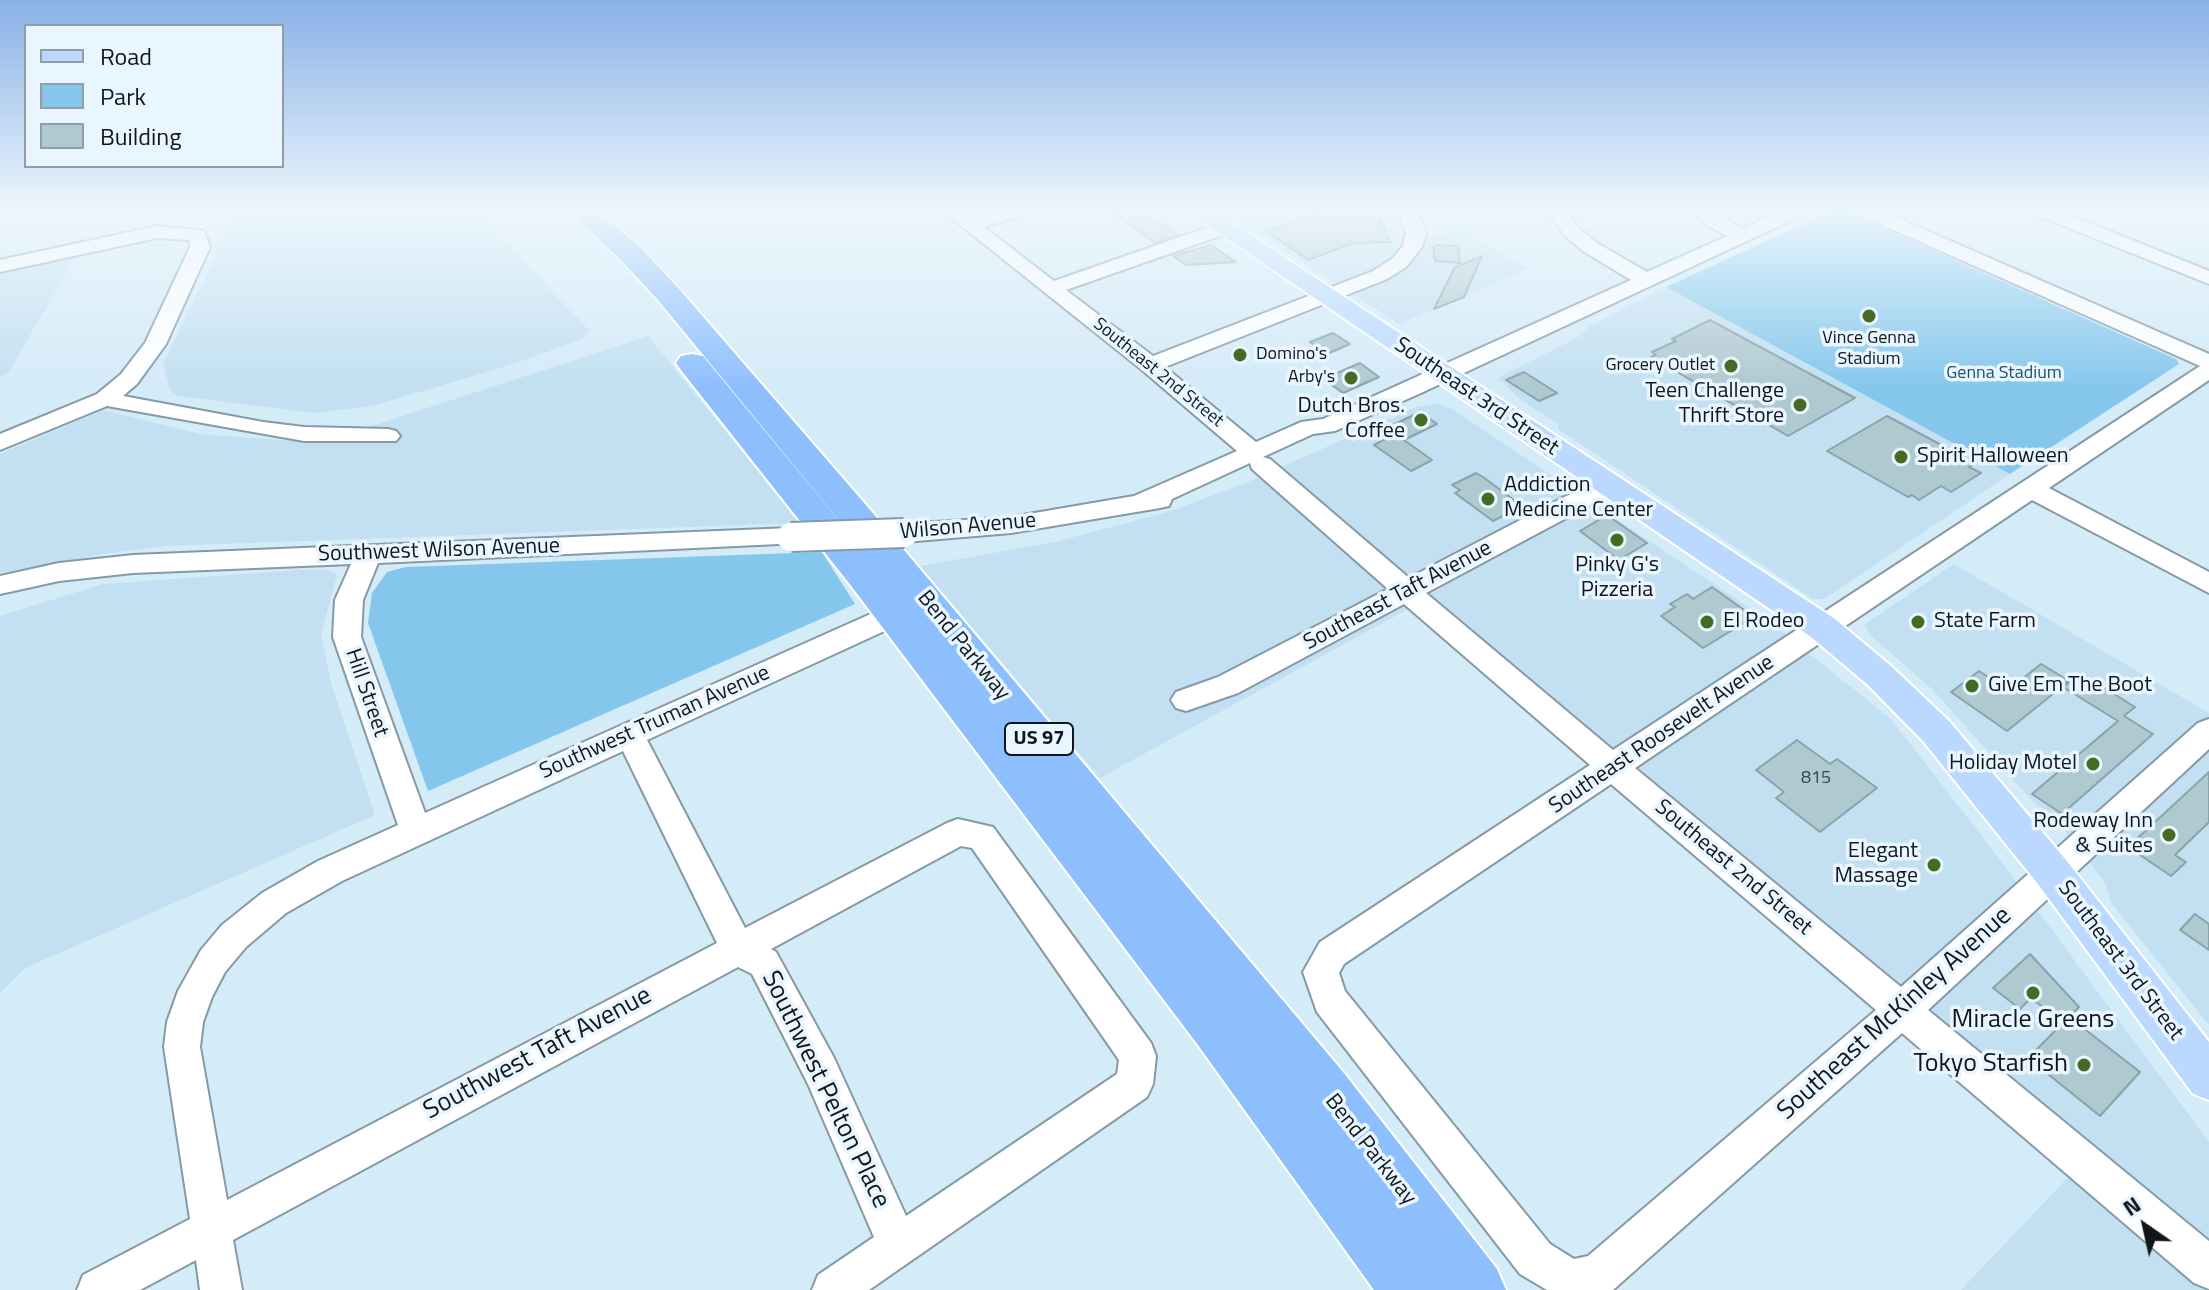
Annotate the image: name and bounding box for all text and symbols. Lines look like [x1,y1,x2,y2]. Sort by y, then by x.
legend [24,24,284,168]
text: Road [100,38,152,74]
text: Park [100,78,146,114]
text: Building [100,118,182,154]
marker: Vince Genna Stadium [1860,307,1878,325]
street label: Southeast 2nd Street [1089,314,1227,432]
place label: Vince Genna Stadium [1822,328,1916,370]
street label: Southeast 3rd Street [1389,332,1563,462]
place label: Domino's [1256,344,1327,366]
marker: Domino's [1231,346,1249,364]
place label: Grocery Outlet [1605,355,1715,377]
marker: Grocery Outlet [1722,357,1740,375]
park label: Genna Stadium [1946,363,2062,385]
place label: Arby's [1288,367,1335,389]
marker: Arby's [1342,369,1360,387]
place label: Teen Challenge Thrift Store [1645,379,1784,430]
place label: Dutch Bros. Coffee [1298,394,1405,446]
marker: Teen Challenge Thrift Store [1791,396,1809,414]
marker: Dutch Bros. Coffee [1412,411,1430,429]
place label: Spirit Halloween [1917,444,2069,470]
marker: Spirit Halloween [1892,448,1910,466]
place label: Addiction Medicine Center [1504,473,1653,524]
marker: Addiction Medicine Center [1479,490,1497,508]
street label: Wilson Avenue [899,508,1037,546]
marker: Pinky G's Pizzeria [1608,531,1626,549]
street label: Southwest Wilson Avenue [318,534,560,568]
street label: Southeast Taft Avenue [1300,535,1496,657]
place label: Pinky G's Pizzeria [1575,553,1659,604]
street label: Bend Parkway [911,586,1015,706]
place label: El Rodeo [1723,609,1804,635]
place label: State Farm [1934,609,2036,635]
marker: El Rodeo [1698,613,1716,631]
marker: State Farm [1909,613,1927,631]
street label: Hill Street [339,645,393,741]
street label: Southeast Roosevelt Avenue [1545,650,1779,820]
street label: Southwest Truman Avenue [536,660,774,786]
place label: Give Em The Boot [1988,673,2152,699]
marker: Give Em The Boot [1963,677,1981,695]
road number: US 97 [1005,723,1073,755]
place label: Holiday Motel [1949,751,2077,777]
marker: Holiday Motel [2084,755,2102,773]
house number: 815 [1801,768,1831,790]
street label: Southeast 2nd Street [1649,795,1817,941]
place label: Rodeway Inn & Suites [2033,809,2153,860]
marker: Rodeway Inn & Suites [2160,826,2178,844]
place label: Elegant Massage [1835,839,1918,890]
marker: Elegant Massage [1925,856,1943,874]
street label: Southeast 3rd Street [2052,876,2188,1046]
street label: Southeast McKinley Avenue [1772,901,2018,1127]
street label: Southwest Pelton Place [754,966,896,1214]
street label: Southwest Taft Avenue [419,981,657,1127]
marker: Miracle Greens [2024,984,2042,1002]
place label: Miracle Greens [1952,1005,2114,1037]
place label: Tokyo Starfish [1913,1049,2068,1081]
marker: Tokyo Starfish [2075,1056,2093,1074]
street label: Bend Parkway [1319,1089,1421,1211]
north arrow [2105,1186,2185,1266]
text: N [2116,1188,2147,1224]

